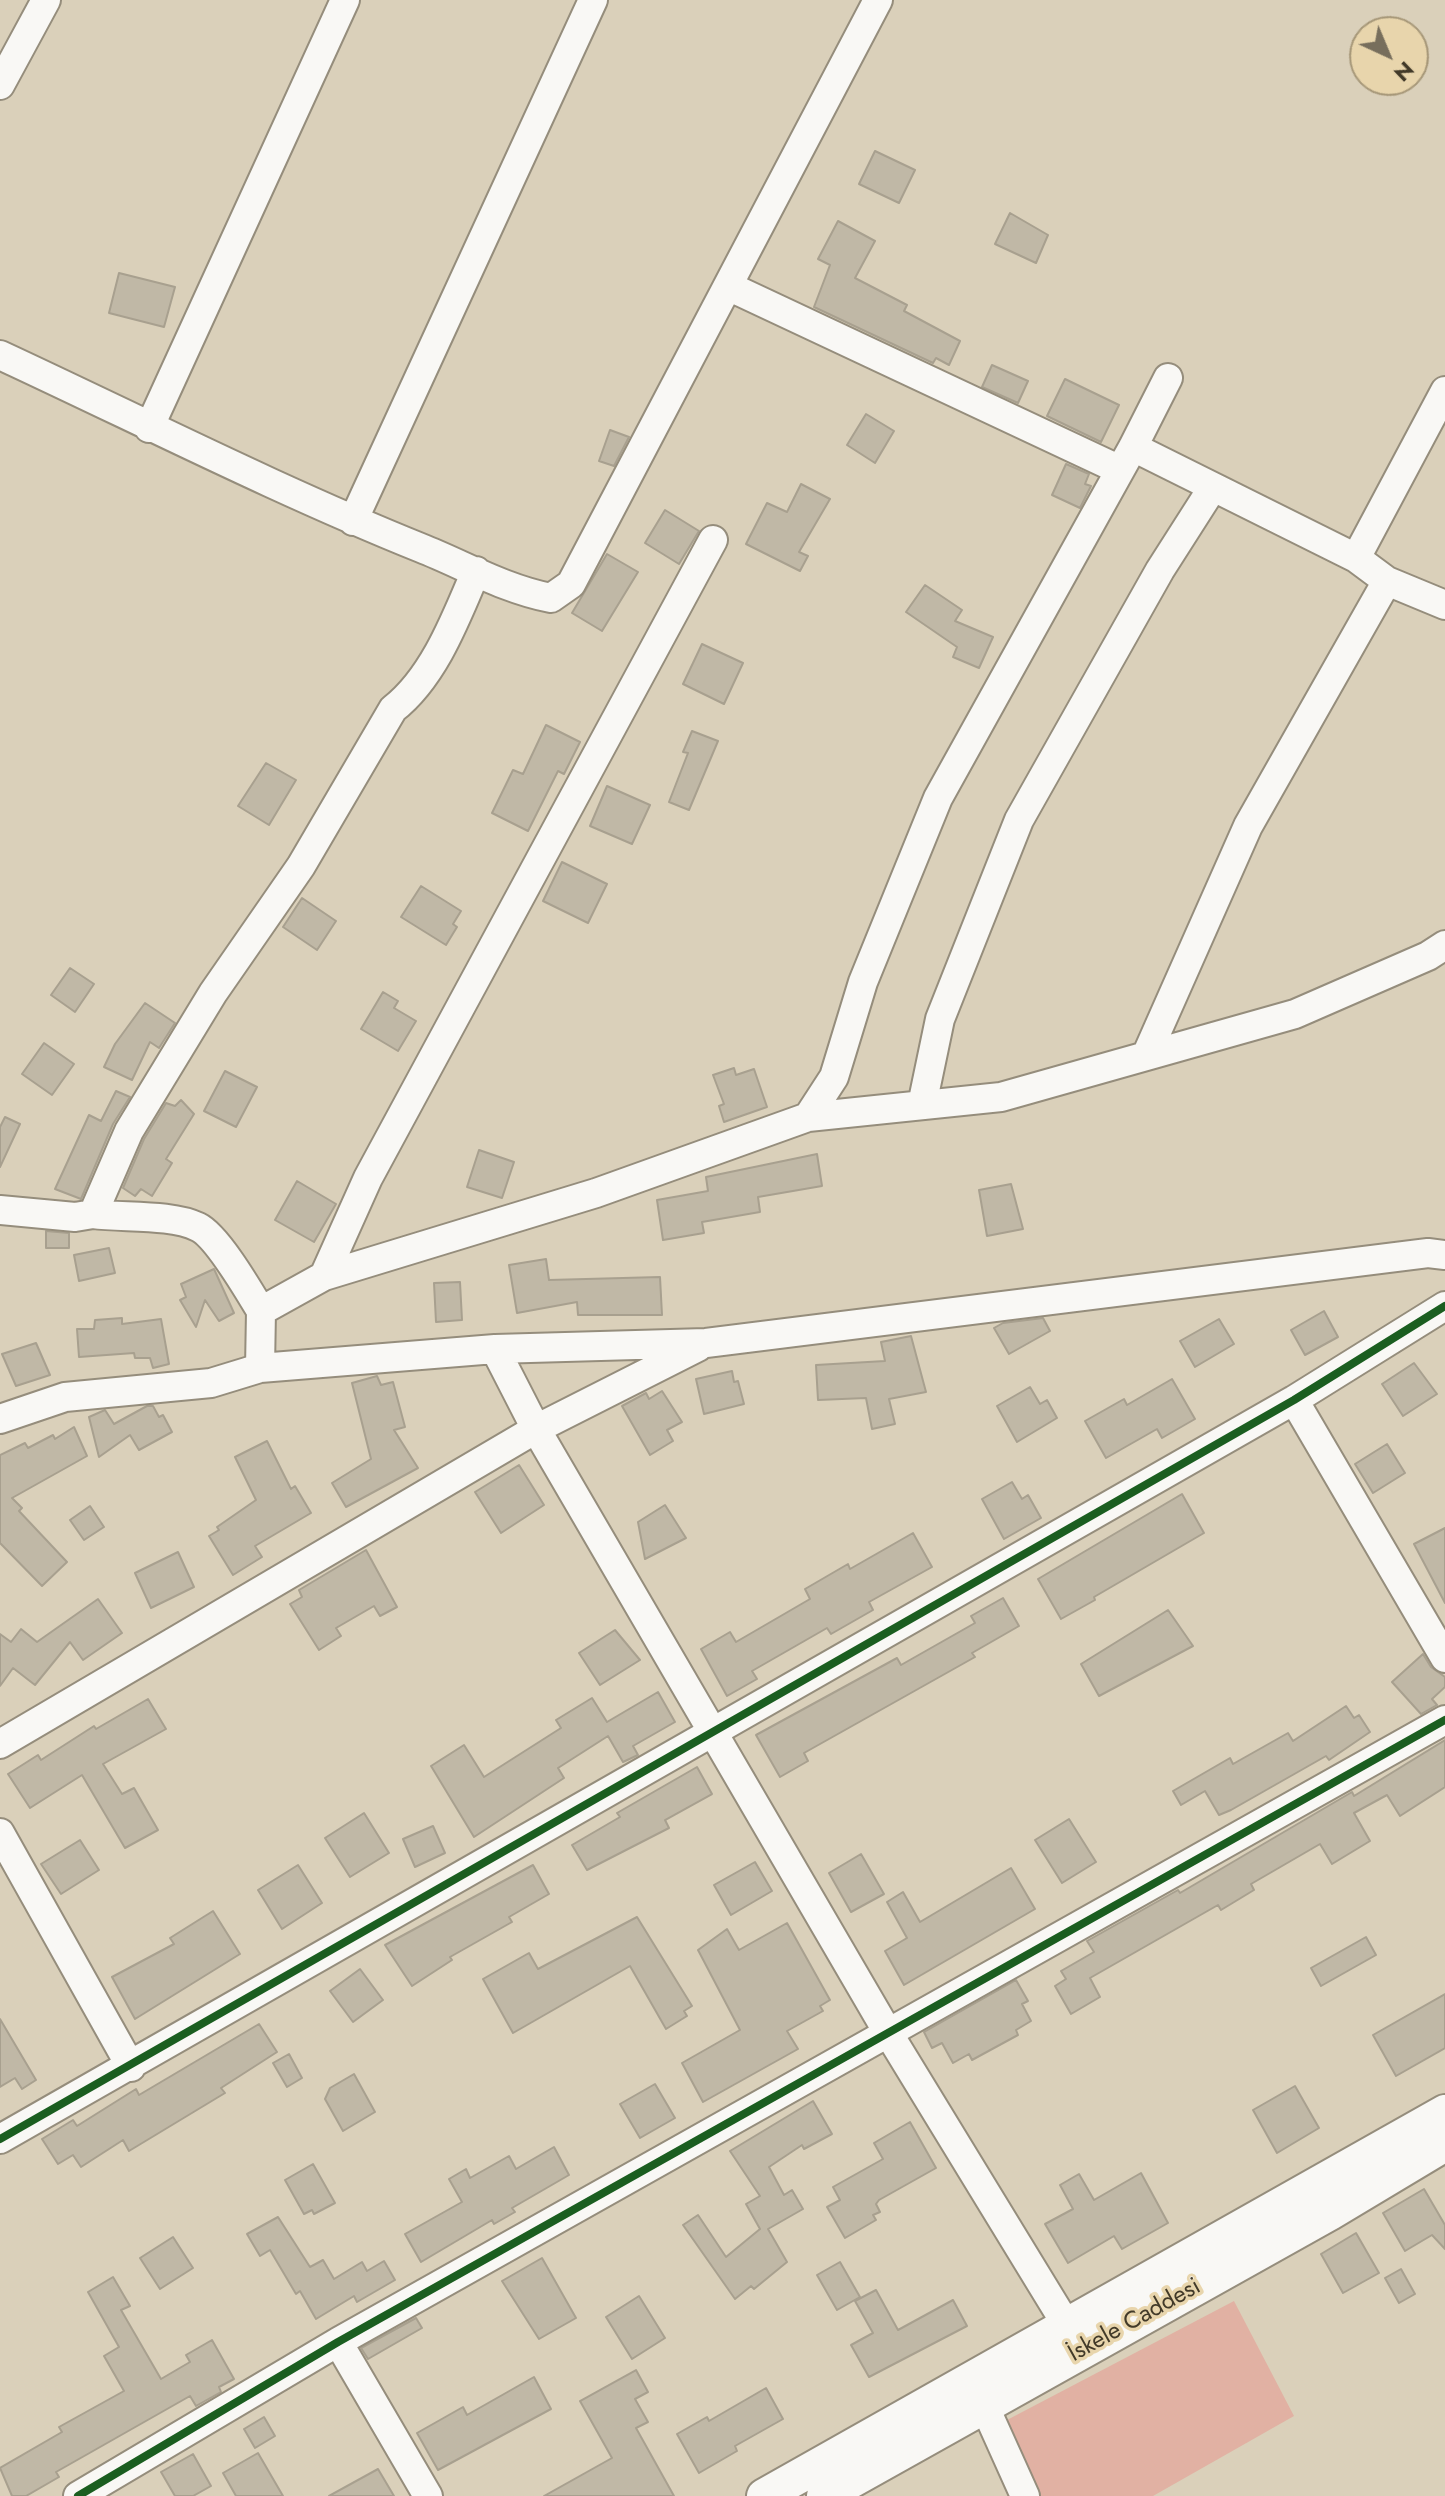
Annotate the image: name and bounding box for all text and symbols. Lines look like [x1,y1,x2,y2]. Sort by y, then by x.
north arrow [1349,16,1429,96]
text: N [1387,54,1422,89]
street label: İskele Caddesi [1064,2273,1206,2369]

